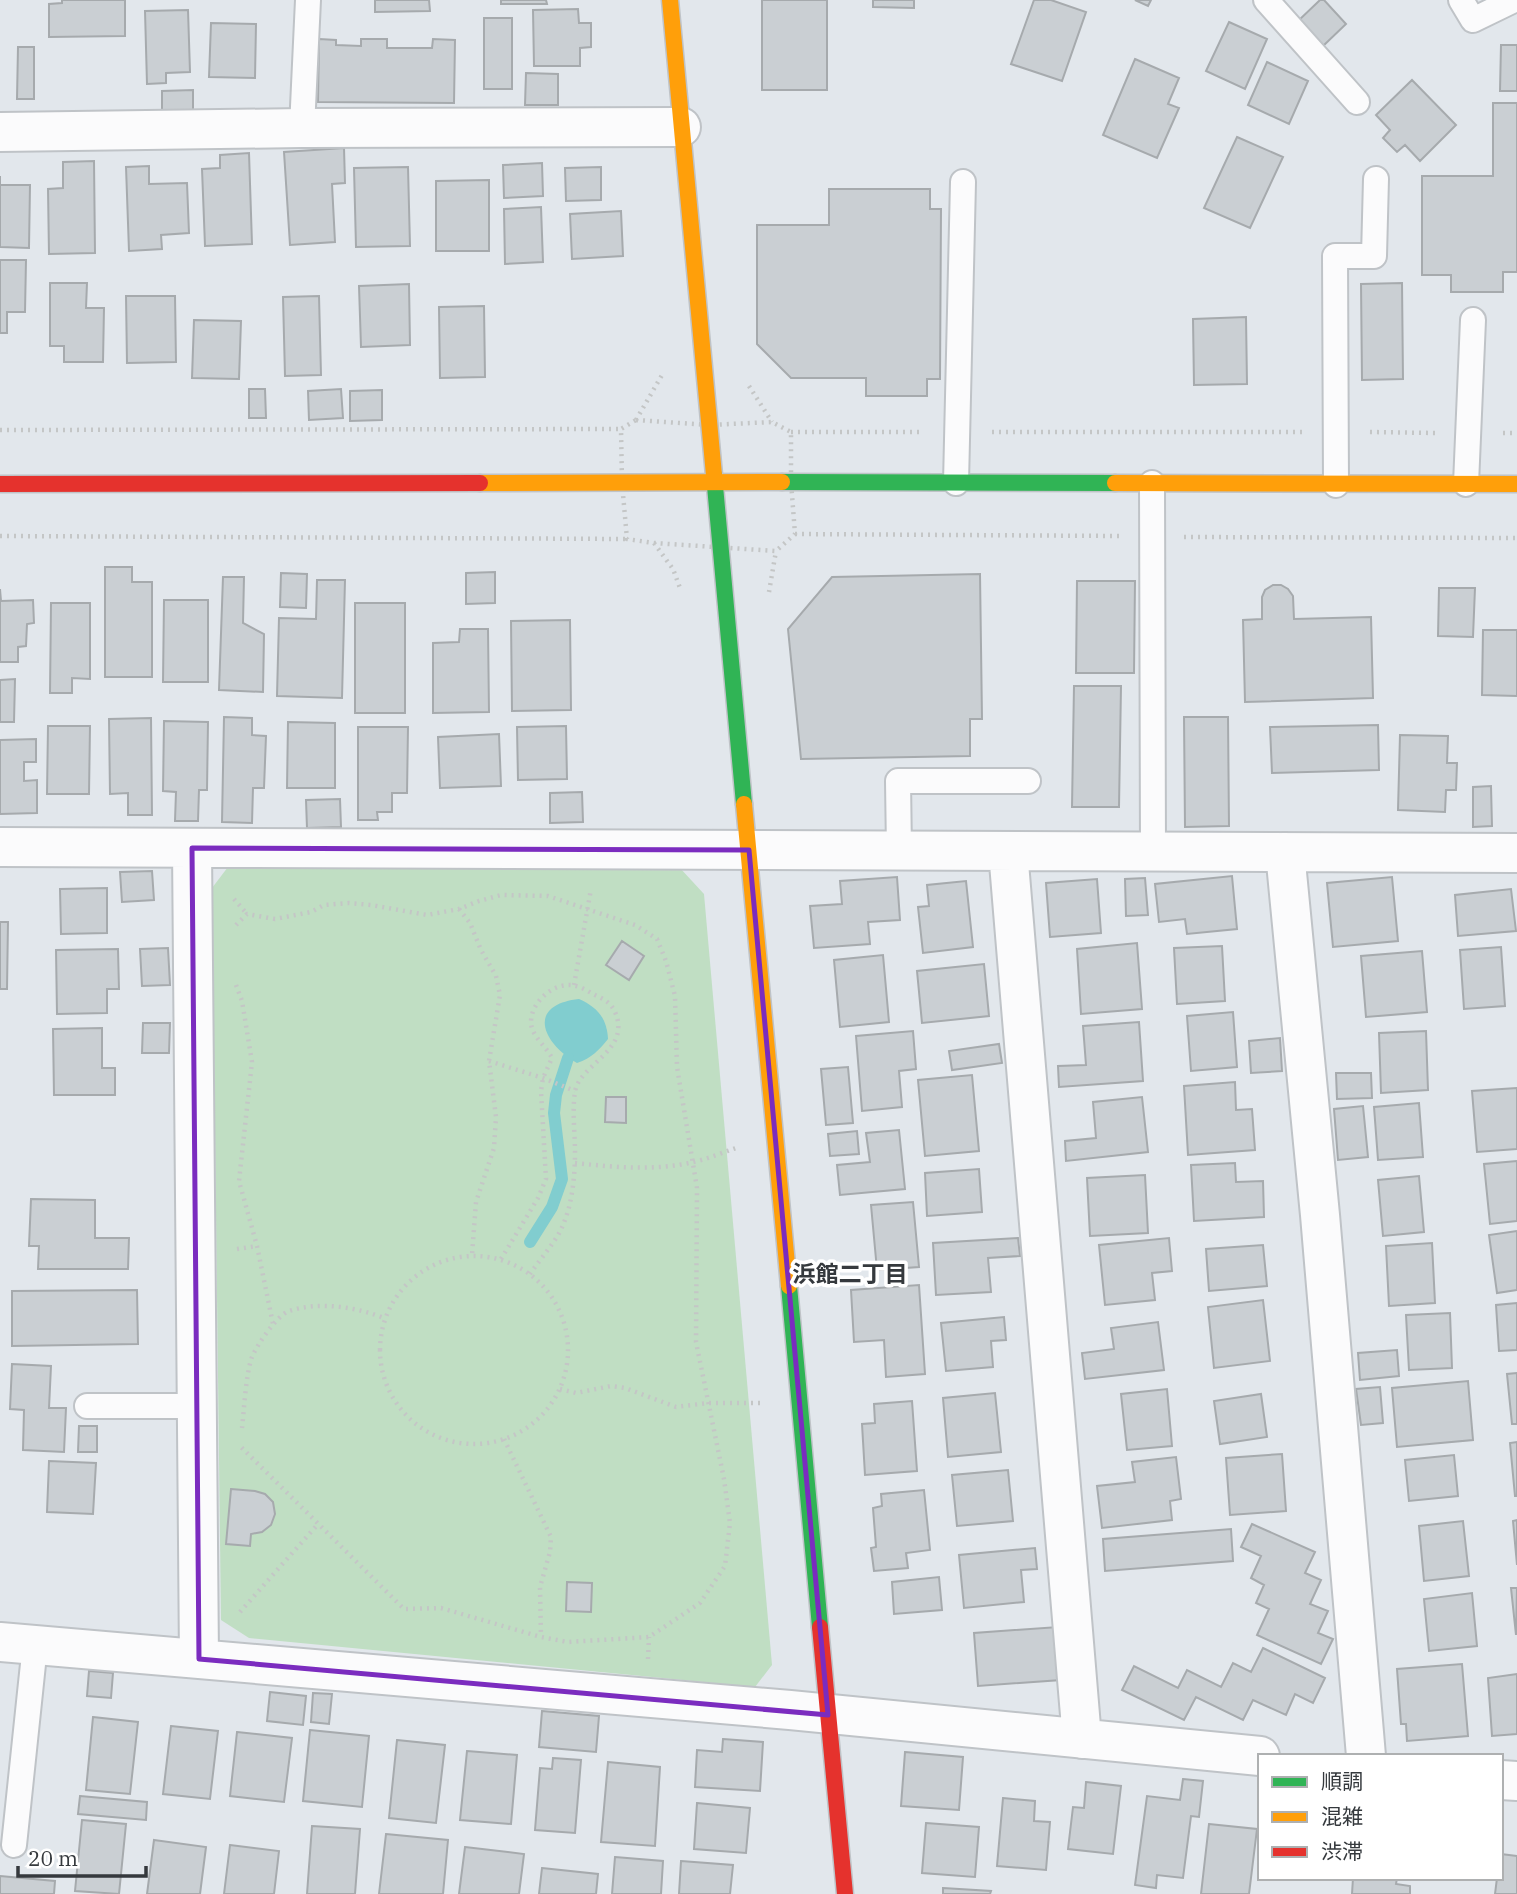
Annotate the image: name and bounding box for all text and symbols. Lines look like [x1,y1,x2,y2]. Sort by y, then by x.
district label: 浜館二丁目 [793,1258,908,1288]
legend [1258,1754,1503,1880]
text: 順調 [1321,1767,1363,1795]
text: 混雑 [1321,1802,1363,1830]
scale bar [18,1834,145,1878]
text: 渋滞 [1321,1837,1363,1865]
text: 20 m [28,1844,78,1872]

